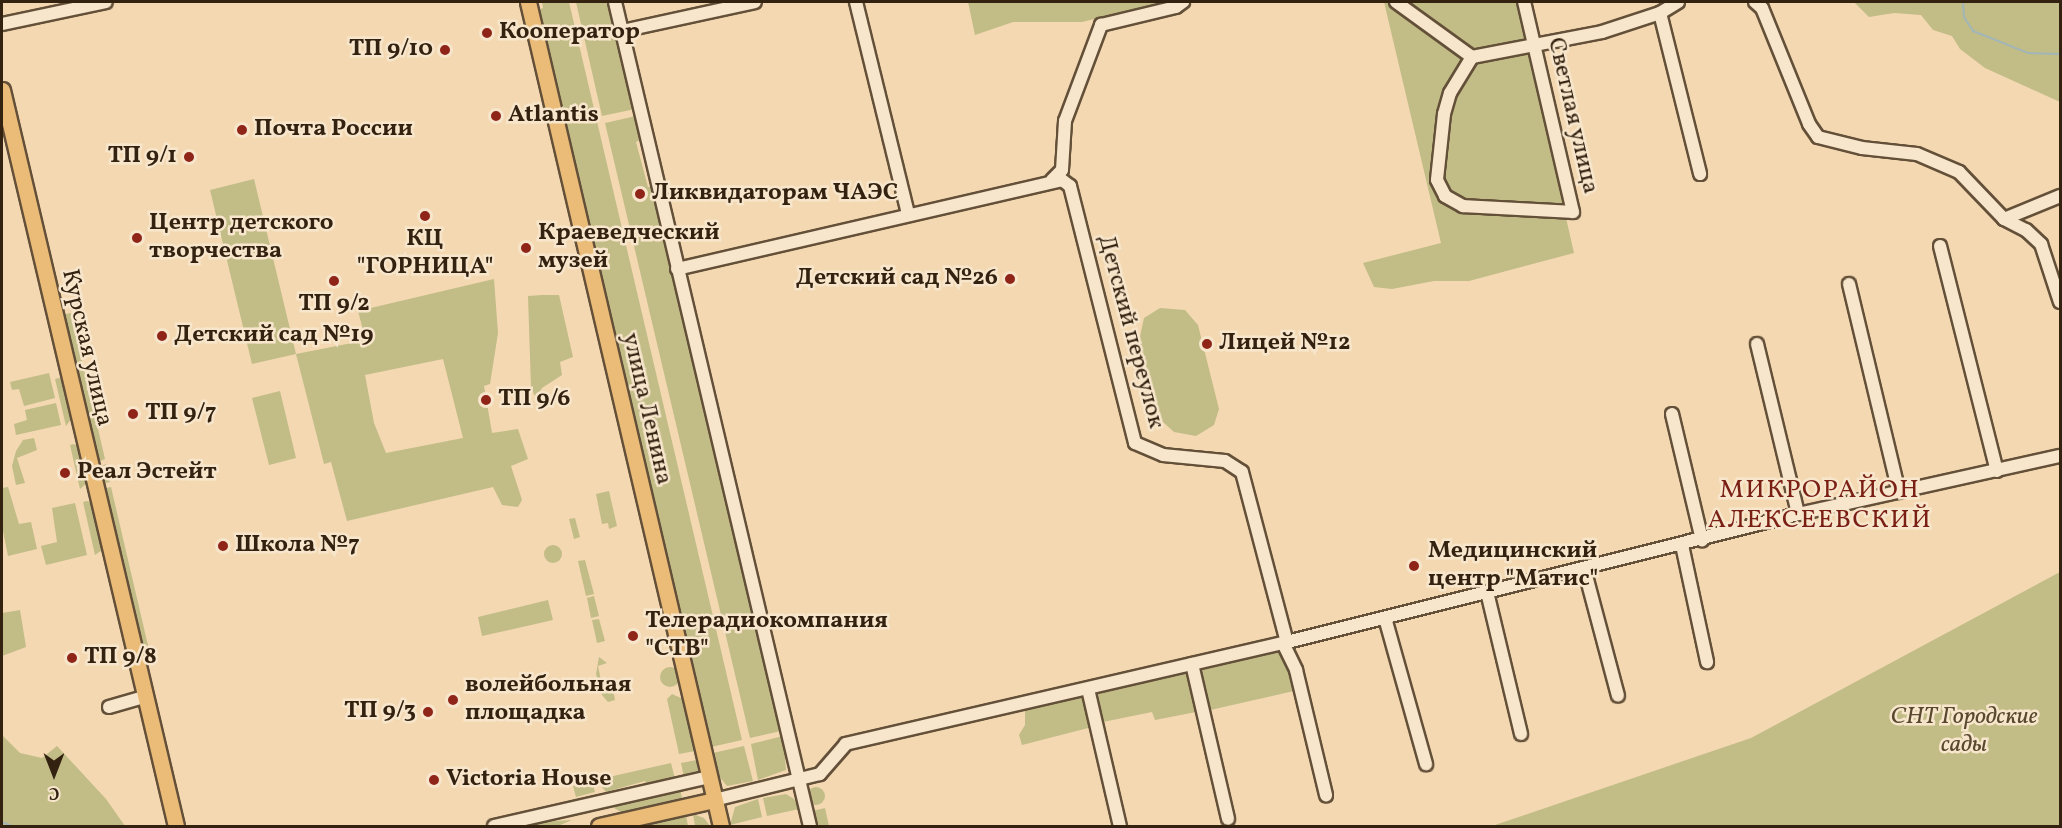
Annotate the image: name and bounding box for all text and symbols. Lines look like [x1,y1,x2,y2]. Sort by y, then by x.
place label: Кооператор [499,19,640,47]
marker: Кооператор [480,26,494,40]
street label: Светлая улица [1540,35,1604,197]
place label: ТП 9/10 [349,36,433,64]
marker: ТП 9/10 [438,43,452,57]
place label: Atlantis [508,102,599,130]
marker: Atlantis [489,109,503,123]
place label: Почта России [254,116,413,144]
marker: Почта России [235,123,249,137]
place label: ТП 9/1 [108,143,177,171]
marker: ТП 9/1 [182,150,196,164]
place label: Ликвидаторам ЧАЭС [652,180,898,208]
marker: Ликвидаторам ЧАЭС [633,187,647,201]
marker: КЦ "ГОРНИЦА" [418,209,432,223]
place label: Центр детского творчества [149,210,333,266]
place label: Краеведческий музей [538,220,720,276]
place label: КЦ "ГОРНИЦА" [357,226,493,282]
marker: Центр детского творчества [130,231,144,245]
street label: Детский переулок [1090,232,1170,432]
marker: Краеведческий музей [519,241,533,255]
place label: Детский сад №26 [796,265,998,293]
street label: Курская улица [54,266,118,430]
marker: Детский сад №26 [1003,272,1017,286]
marker: ТП 9/2 [327,274,341,288]
place label: ТП 9/2 [298,291,370,319]
place label: Детский сад №19 [174,322,373,350]
marker: Детский сад №19 [155,329,169,343]
street label: улица Ленина [615,330,677,488]
place label: Лицей №12 [1219,330,1350,358]
marker: Лицей №12 [1200,337,1214,351]
place label: ТП 9/6 [498,386,571,414]
marker: ТП 9/6 [479,393,493,407]
place label: ТП 9/7 [145,400,217,428]
marker: ТП 9/7 [126,407,140,421]
place label: Реал Эстейт [77,459,217,487]
marker: Реал Эстейт [58,466,72,480]
district label: МИКРОРАЙОН АЛЕКСЕЕВСКИЙ [1708,475,1932,536]
place label: Школа №7 [235,532,360,560]
place label: Медицинский центр "Матис" [1428,538,1598,594]
marker: Школа №7 [216,539,230,553]
marker: Медицинский центр "Матис" [1405,557,1423,575]
place label: Телерадиокомпания "СТВ" [645,608,888,664]
marker: Телерадиокомпания "СТВ" [626,629,640,643]
place label: ТП 9/8 [84,644,157,672]
marker: ТП 9/8 [65,651,79,665]
place label: волейбольная площадка [465,672,631,728]
marker: волейбольная площадка [446,693,460,707]
place label: ТП 9/3 [344,698,416,726]
park label: СНТ Городские сады [1890,704,2038,760]
marker: ТП 9/3 [421,705,435,719]
north arrow [24,744,84,804]
place label: Victoria House [446,766,612,794]
marker: Victoria House [427,773,441,787]
text: С [49,781,59,803]

